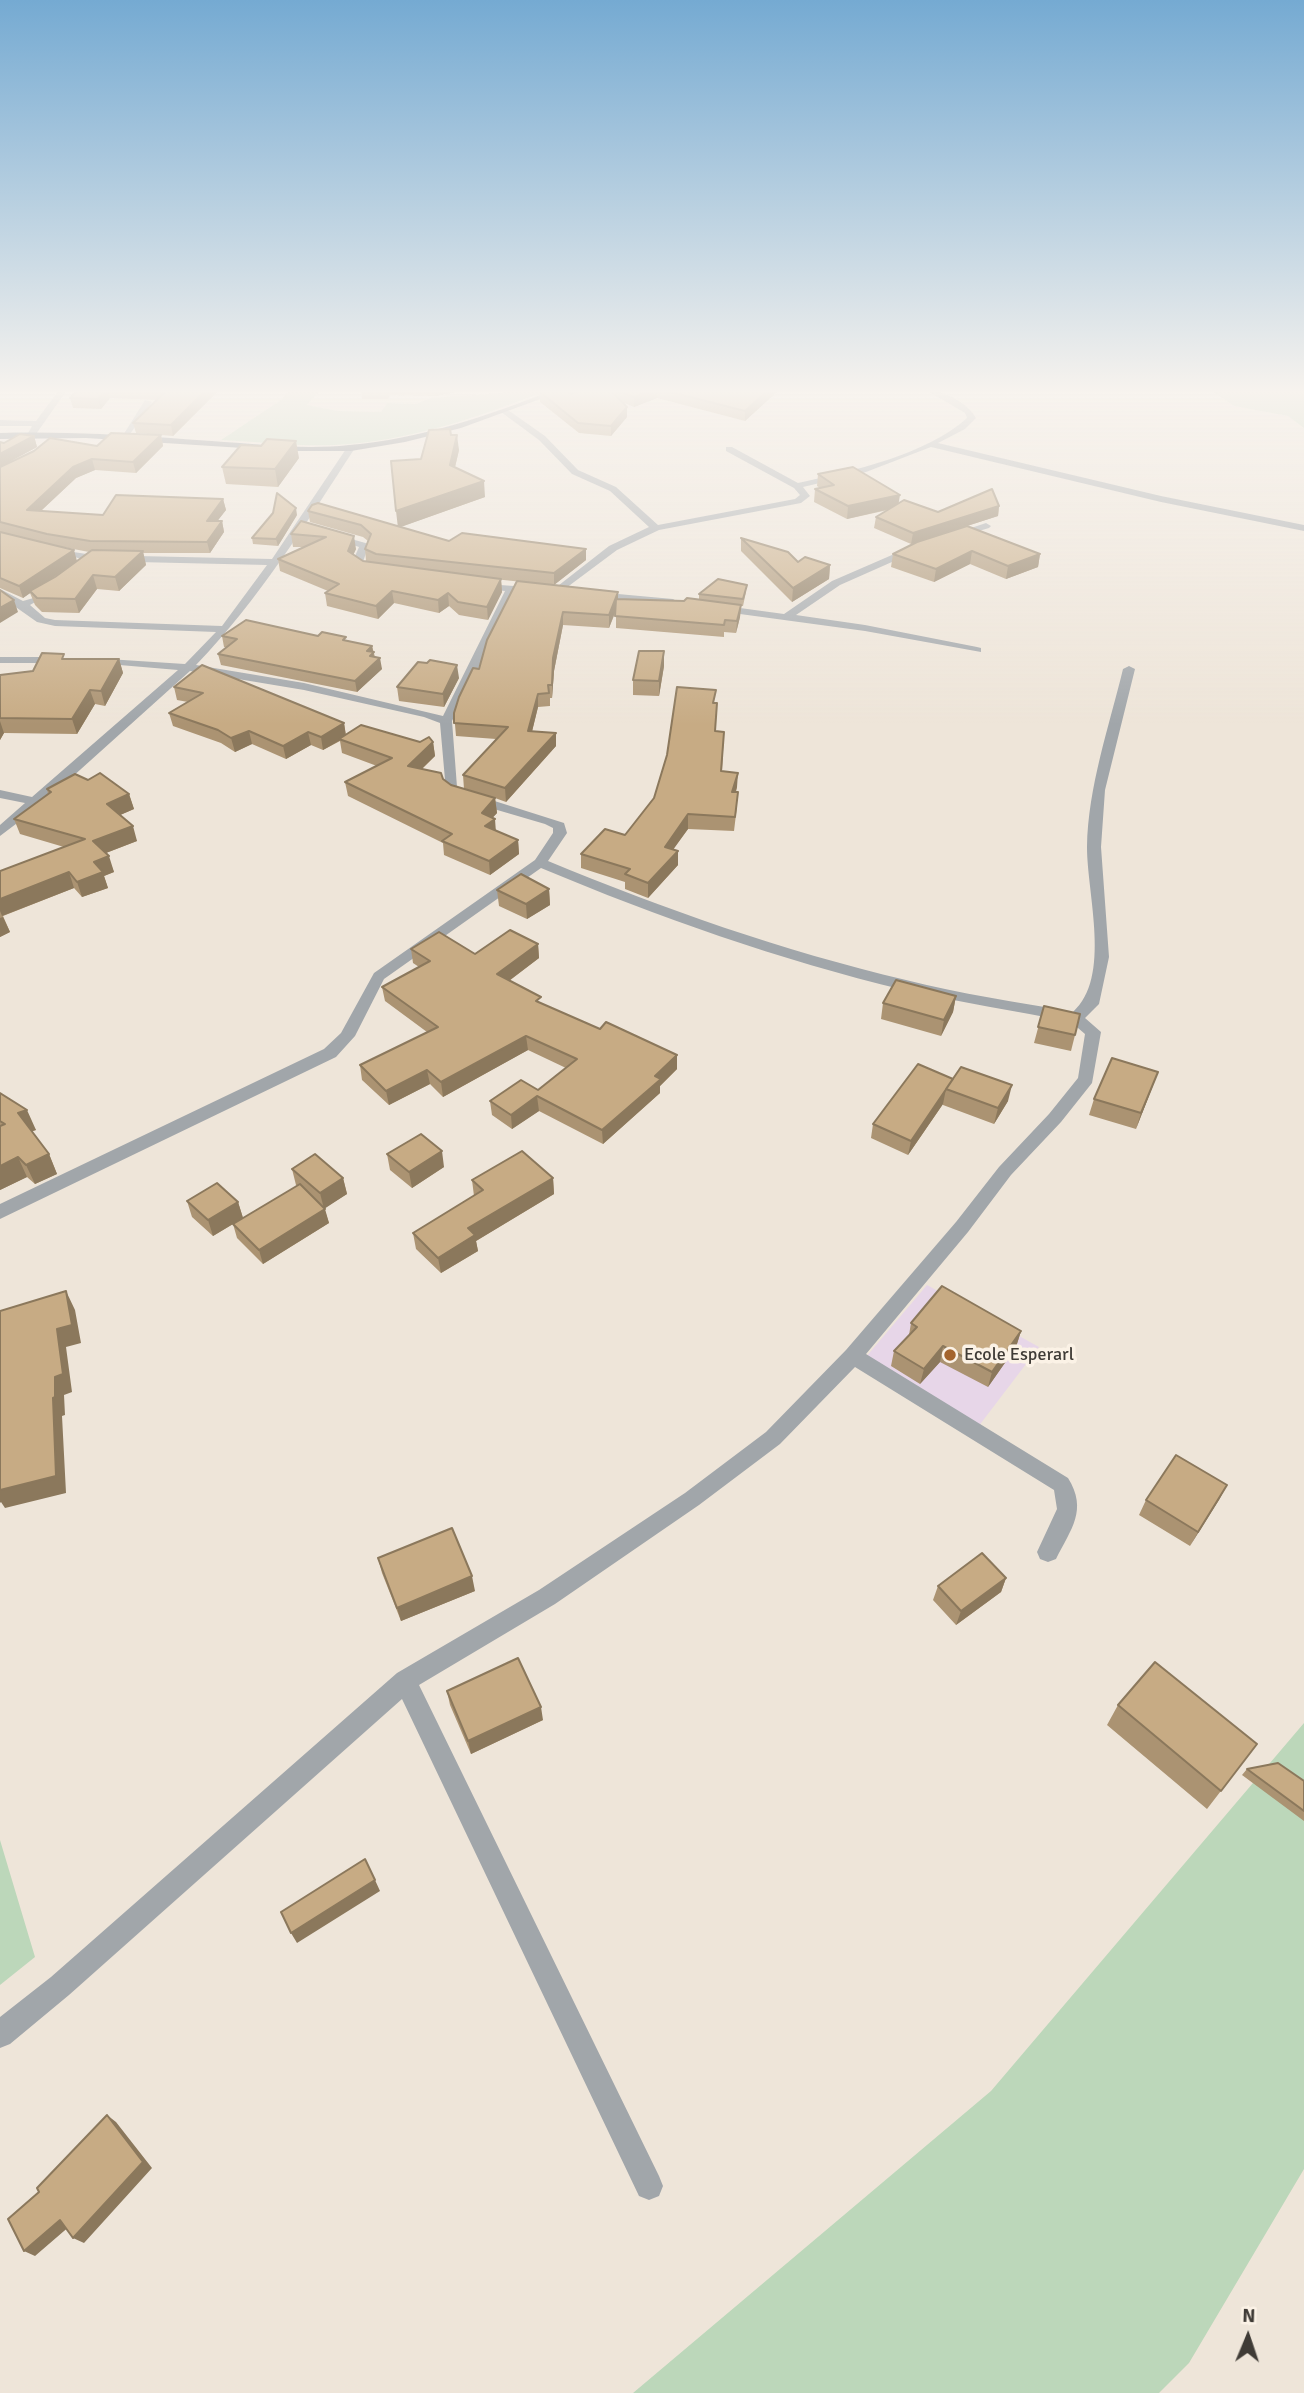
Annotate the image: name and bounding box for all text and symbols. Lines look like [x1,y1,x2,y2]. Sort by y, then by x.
place label: Ecole Esperarl [964,1344,1074,1366]
marker: Ecole Esperarl [942,1347,958,1363]
north arrow [1213,2302,1283,2372]
text: N [1242,2304,1256,2328]

